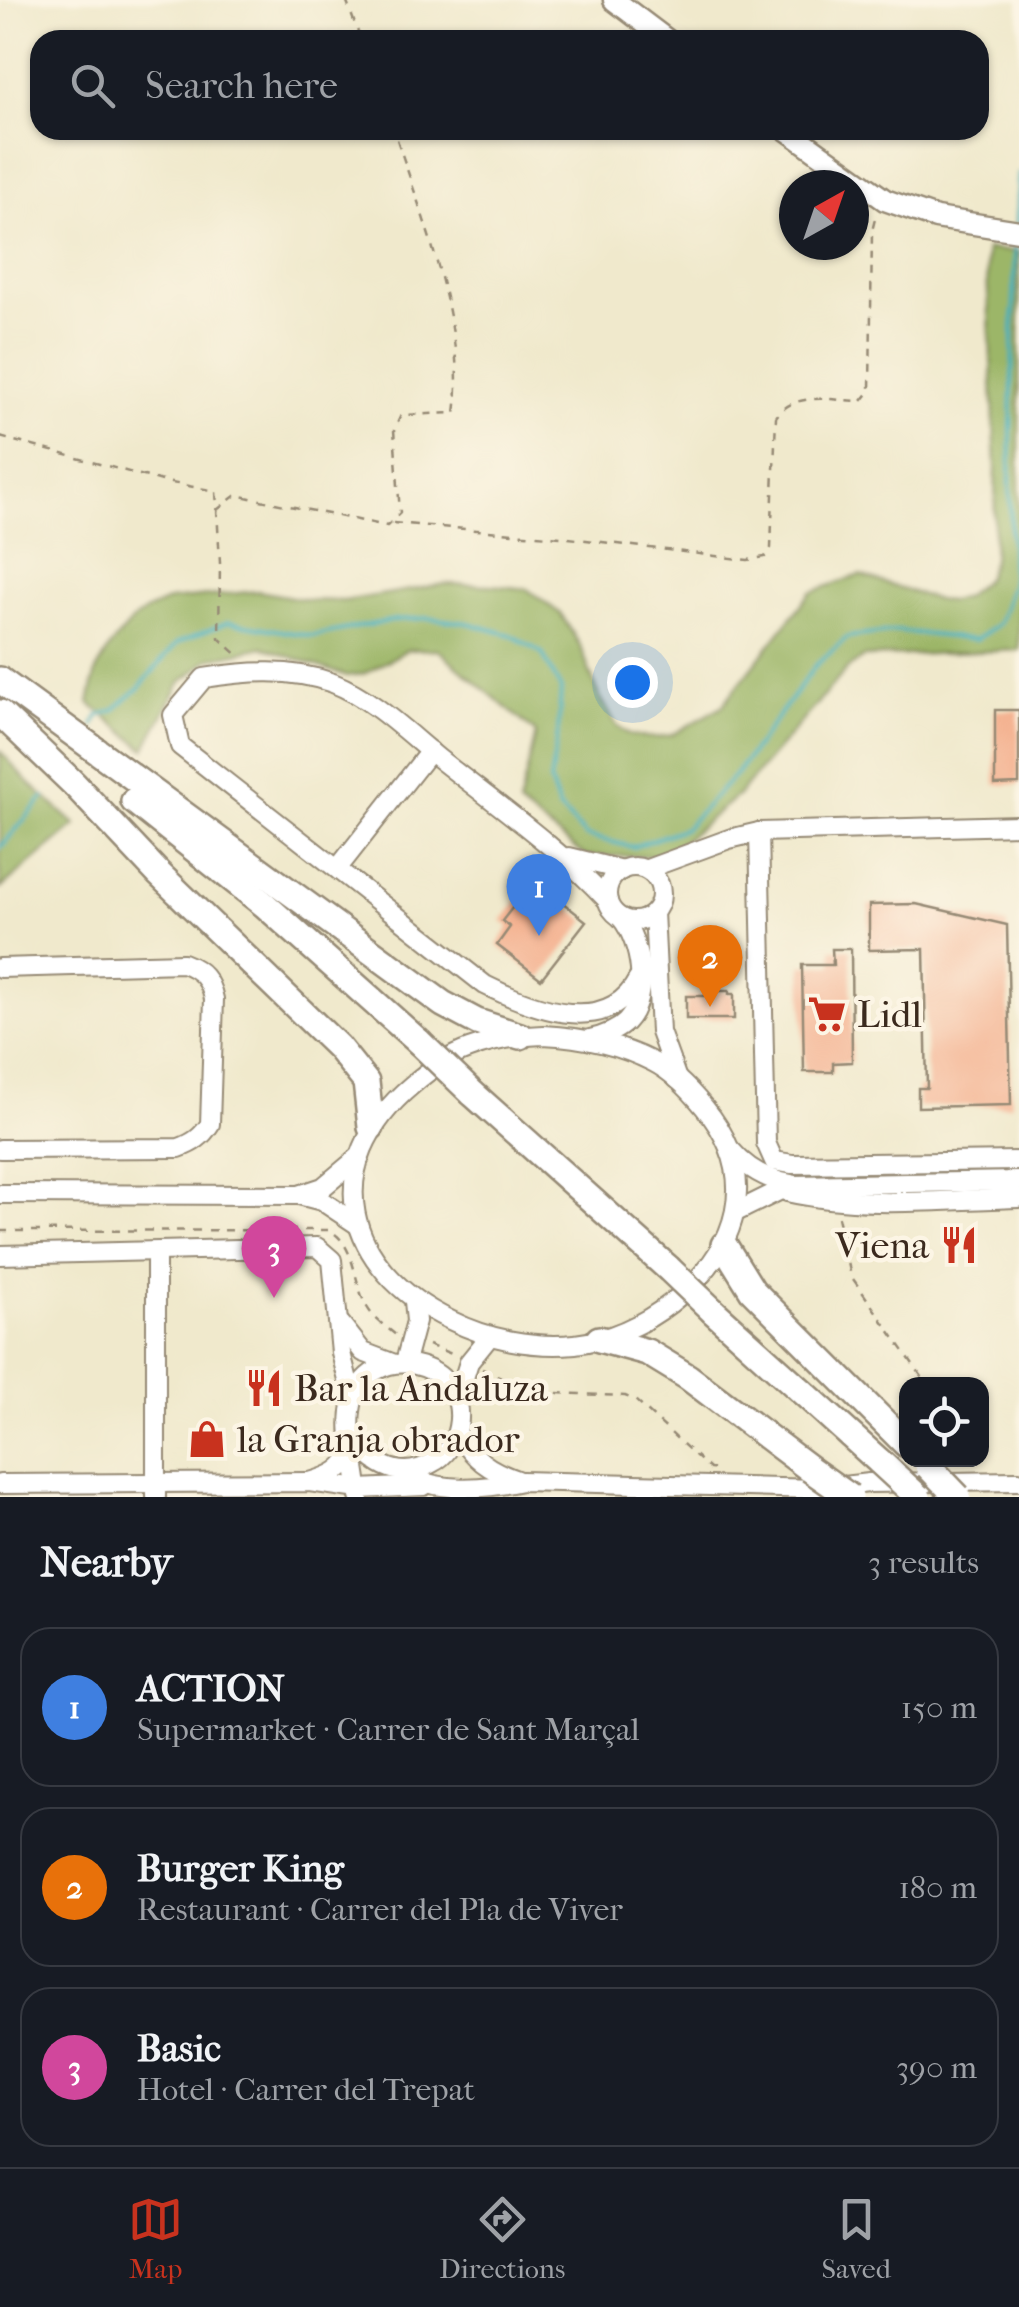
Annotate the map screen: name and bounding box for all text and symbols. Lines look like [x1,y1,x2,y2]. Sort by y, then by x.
search box [30,30,989,140]
icon: search [65,58,120,113]
text: Search here [145,63,338,108]
north arrow [779,170,869,260]
your location [607,657,658,708]
pin: 1 [506,854,572,936]
pin: 2 [678,924,742,1007]
place label: Lidl [857,992,922,1037]
supermarket icon: Lidl [806,993,848,1035]
pin: 3 [242,1216,306,1298]
place label: Viena [834,1223,929,1268]
restaurant icon: Viena [938,1224,980,1266]
place label: Bar la Andaluza [294,1366,548,1411]
restaurant icon: Bar la Andaluza [243,1367,285,1409]
map controls [899,1377,989,1467]
button: locate [899,1377,989,1467]
place label: la Granja obrador [236,1417,520,1462]
shop icon: la Granja obrador [186,1418,228,1460]
text: Nearby [40,1538,172,1587]
text: 3 results [868,1544,979,1581]
text: ACTION [137,1666,285,1711]
text: 1 [69,1689,80,1726]
text: 150 m [901,1689,977,1726]
text: Supermarket · Carrer de Sant Marçal [137,1711,640,1748]
text: Burger King [137,1846,344,1891]
text: 2 [66,1869,83,1906]
text: 180 m [898,1869,977,1906]
text: Restaurant · Carrer del Pla de Viver [137,1891,623,1928]
text: Basic [137,2026,221,2071]
text: 3 [68,2049,81,2086]
text: 390 m [896,2049,977,2086]
text: Hotel · Carrer del Trepat [137,2071,475,2108]
tab: Map [128,2192,183,2285]
tab: Directions [439,2192,565,2285]
tab: Saved [821,2192,891,2285]

